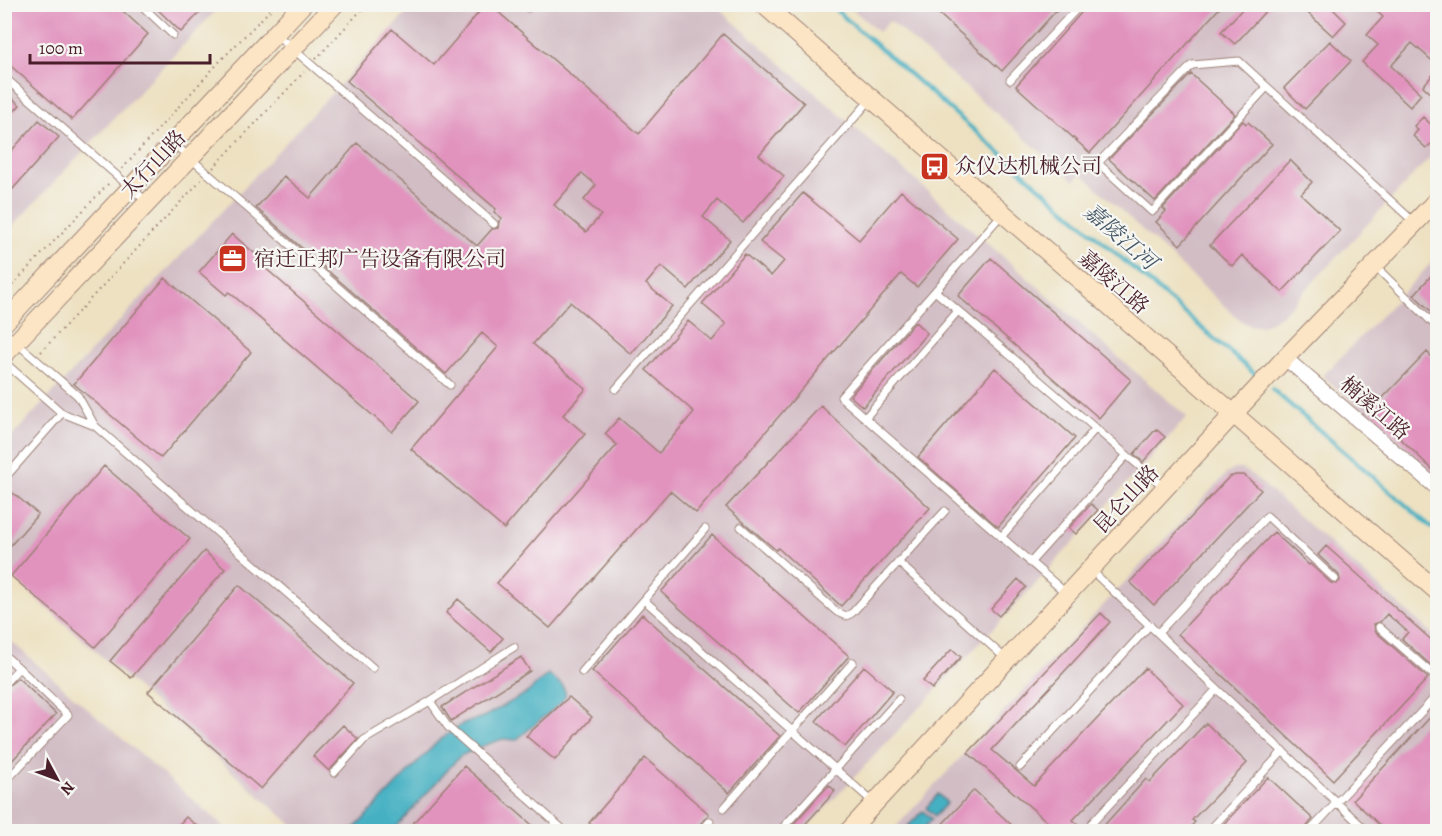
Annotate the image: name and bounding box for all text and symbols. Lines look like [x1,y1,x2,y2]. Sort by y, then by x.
scale bar [30,27,210,65]
text: 100 m [39,36,83,60]
street label: 太行山路 [114,124,192,204]
bus stop icon: 众仪达机械公司 [918,150,950,182]
place label: 众仪达机械公司 [955,152,1102,180]
water label: 嘉陵江河 [1077,197,1166,280]
office icon: 宿迁正邦广告设备有限公司 [217,243,249,275]
street label: 嘉陵江路 [1073,244,1155,320]
place label: 宿迁正邦广告设备有限公司 [254,245,506,273]
street label: 楠溪江路 [1334,370,1416,446]
street label: 昆仑山路 [1087,459,1165,539]
north arrow [27,749,87,809]
text: N [55,777,80,800]

